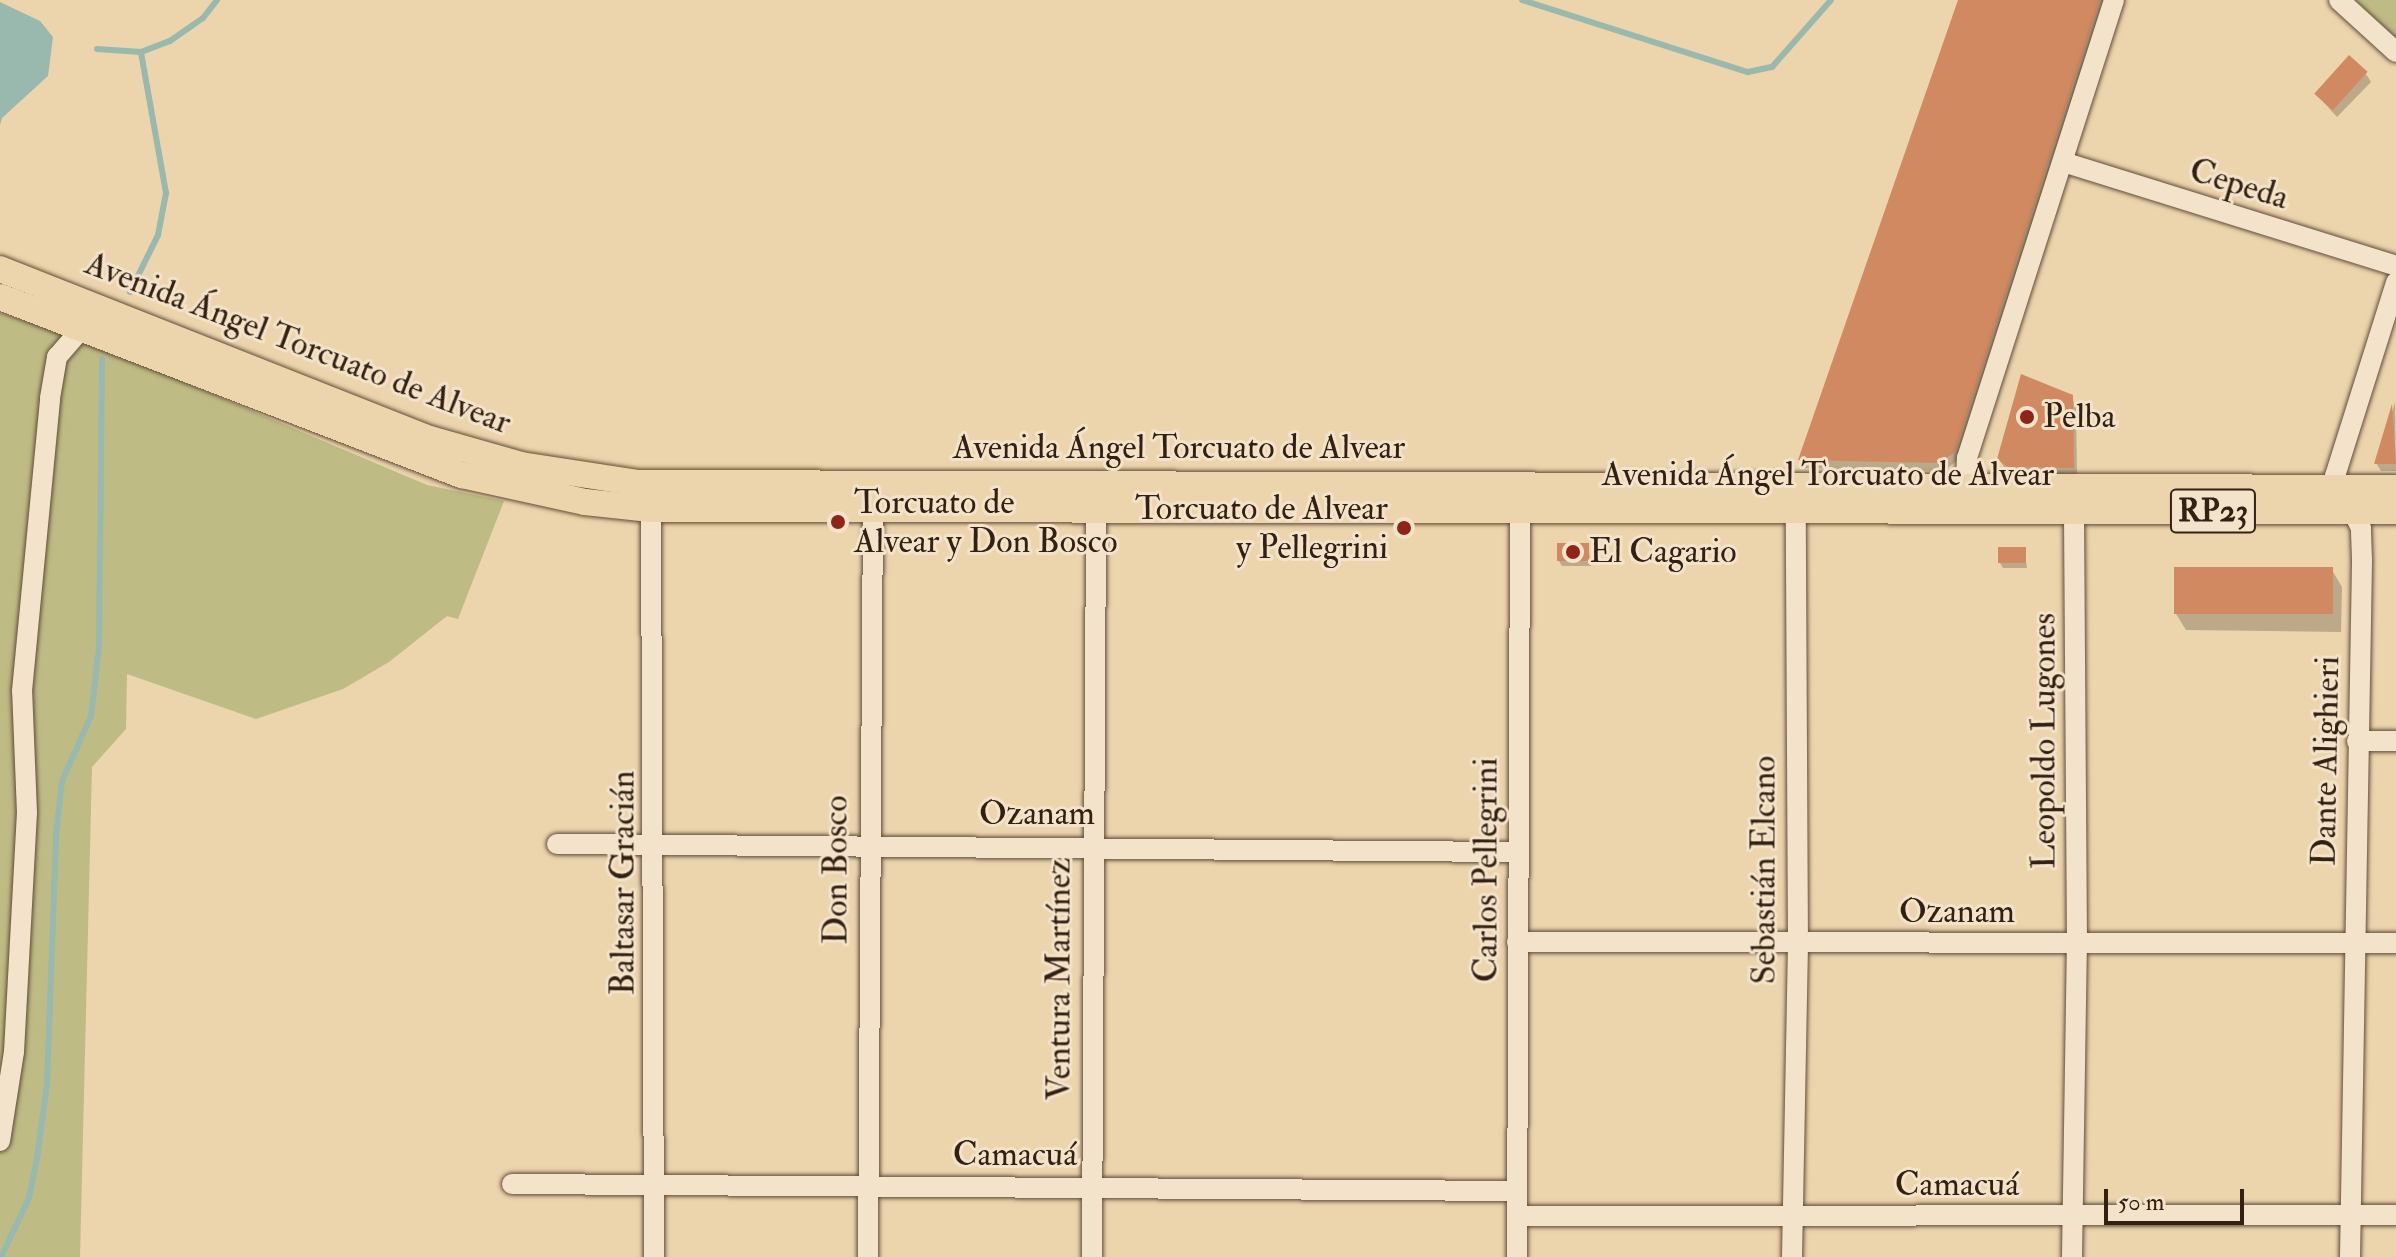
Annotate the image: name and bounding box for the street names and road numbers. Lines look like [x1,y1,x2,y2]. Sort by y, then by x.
street label: Cepeda [2185,150,2293,218]
street label: Avenida Ángel Torcuato de Alvear [79,243,517,443]
street label: Avenida Ángel Torcuato de Alvear [953,428,1405,468]
street label: Avenida Ángel Torcuato de Alvear [1602,455,2054,495]
road number: RP23 [2169,483,2257,539]
street label: Leopoldo Lugones [2024,613,2064,869]
street label: Dante Alighieri [2304,656,2348,866]
street label: Sebastián Elcano [1744,756,1784,984]
street label: Carlos Pellegrini [1466,758,1506,982]
street label: Baltasar Gracián [603,771,643,995]
street label: Ozanam [979,794,1095,834]
street label: Don Bosco [816,795,856,945]
street label: Ventura Martínez [1039,858,1079,1100]
street label: Ozanam [1899,892,2015,932]
street label: Camacuá [953,1135,1077,1175]
street label: Camacuá [1895,1165,2019,1205]

